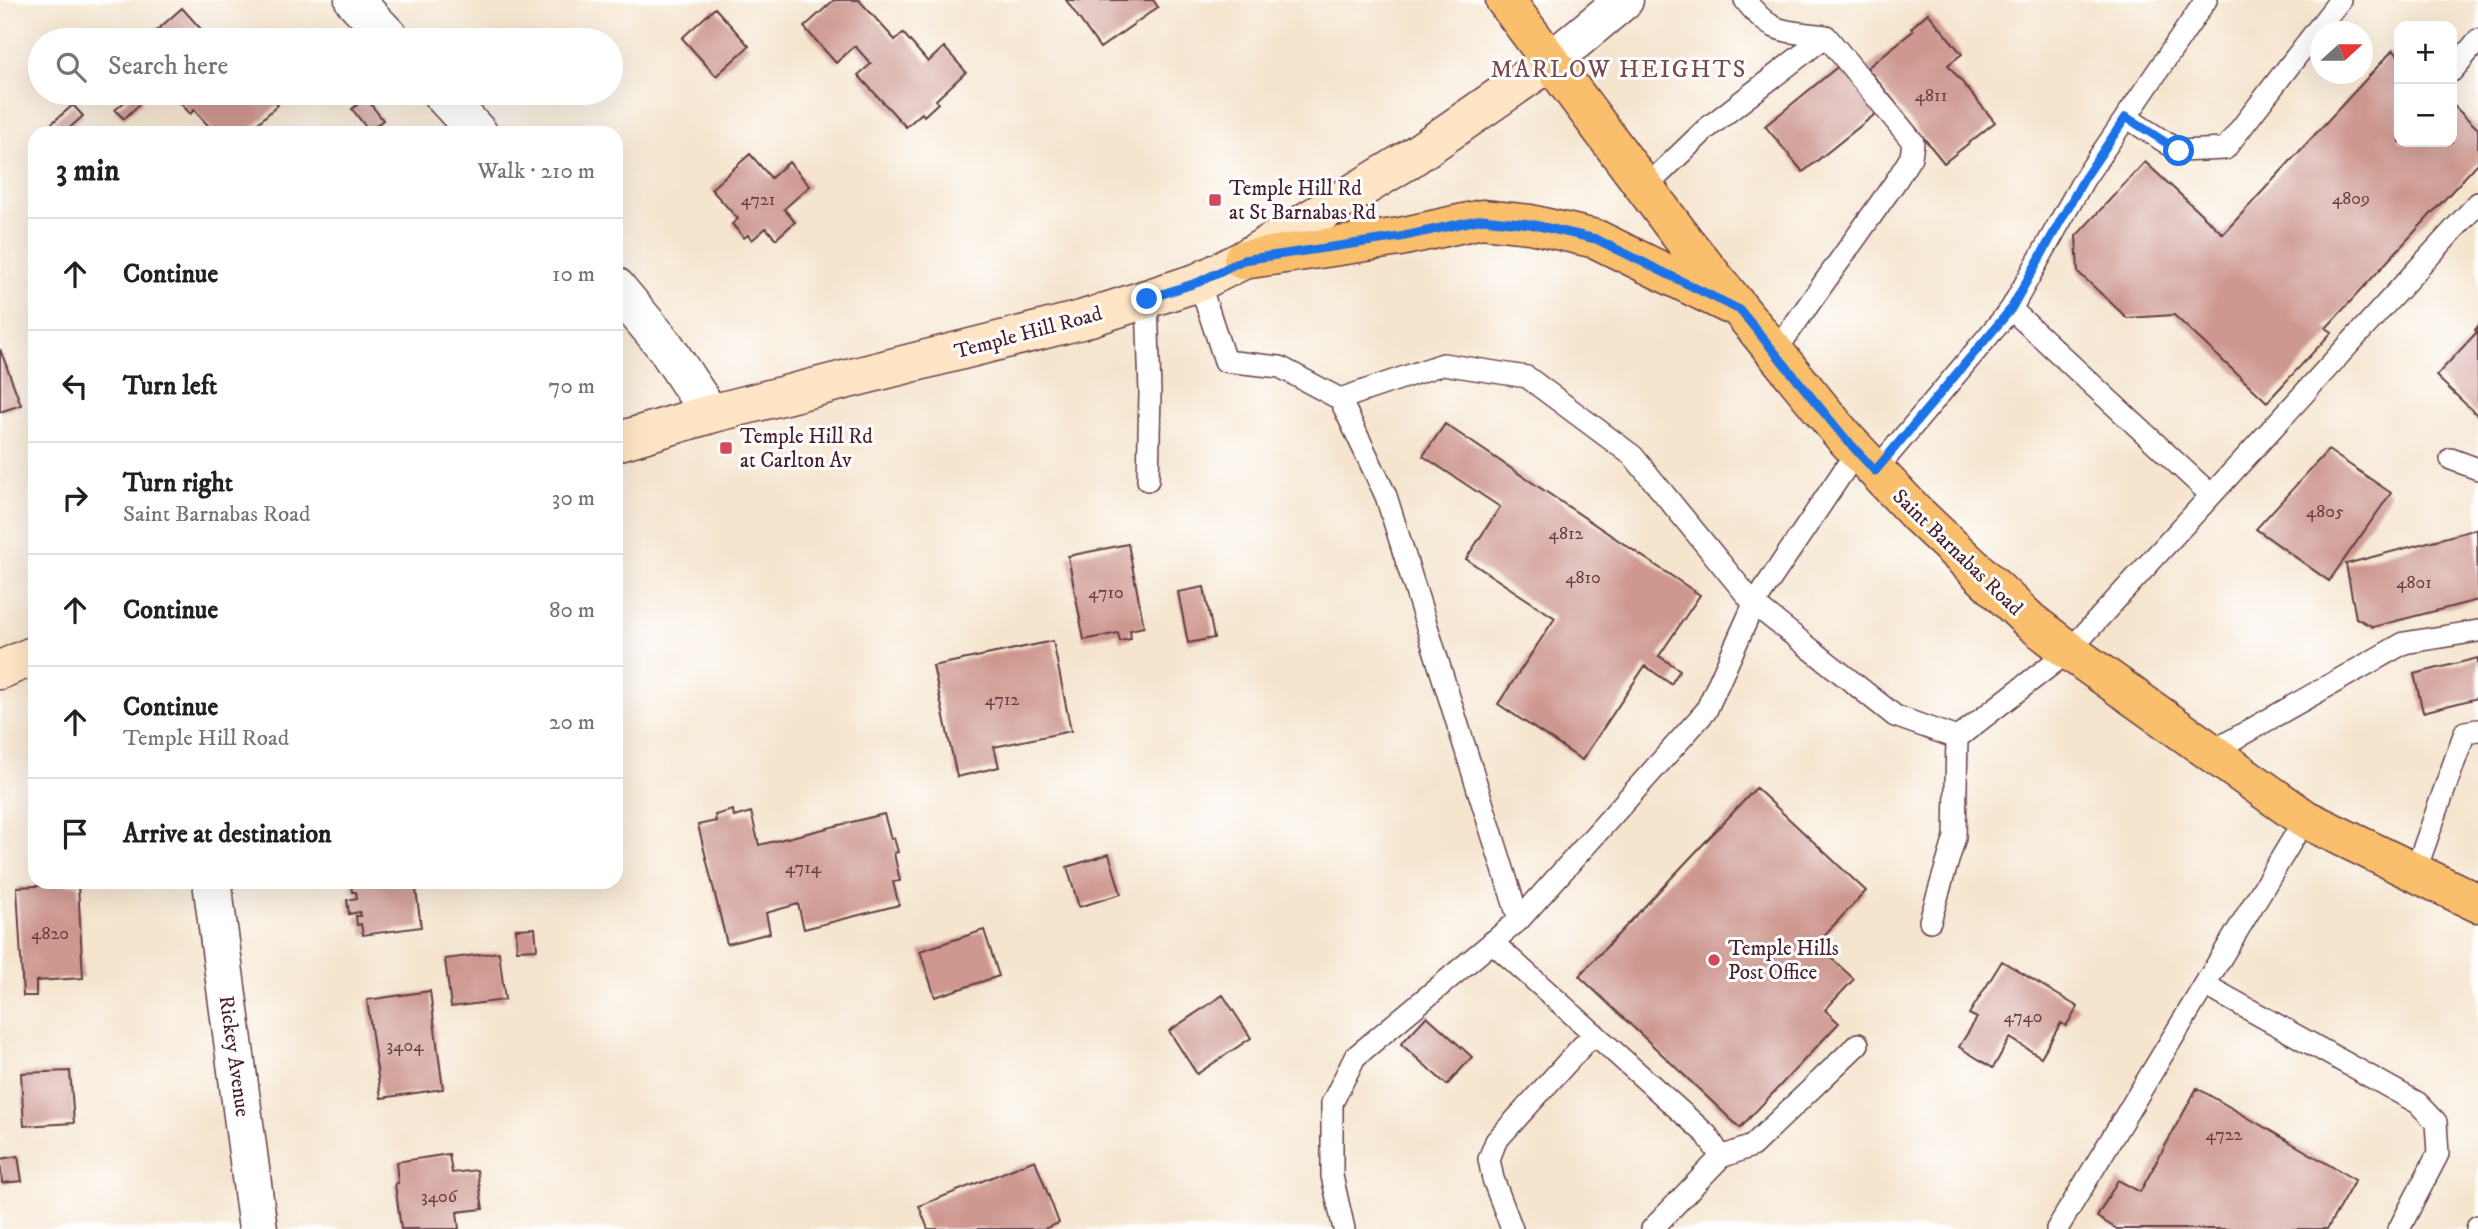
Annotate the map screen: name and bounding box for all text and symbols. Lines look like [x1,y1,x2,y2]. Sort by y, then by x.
north arrow [2310,21,2373,84]
map controls [2394,21,2457,147]
button: + [2394,21,2457,84]
search box [28,28,623,105]
icon: search [52,48,90,86]
text: Search here [108,50,228,83]
district label: MARLOW HEIGHTS [1491,55,1747,85]
button: − [2394,84,2457,147]
house number: 4811 [1915,85,1947,107]
route start [2163,135,2194,166]
text: 3 min [56,153,120,190]
text: Walk · 210 m [478,157,595,186]
place label: Temple Hill Rd at St Barnabas Rd [1229,176,1377,226]
house number: 4809 [2332,188,2370,210]
house number: 4721 [741,189,775,211]
marker: Temple Hill Rd at St Barnabas Rd [1207,192,1223,208]
icon: ahead [56,255,94,293]
text: Continue [123,258,218,291]
text: 10 m [552,260,595,289]
route end [1131,283,1162,314]
street label: Temple Hill Road [952,301,1105,365]
icon: left [56,367,94,405]
text: Turn left [123,370,217,403]
text: 70 m [548,372,595,401]
place label: Temple Hill Rd at Carlton Av [740,424,873,474]
marker: Temple Hill Rd at Carlton Av [718,440,734,456]
text: Turn right [123,467,233,500]
icon: right [56,479,94,517]
text: 30 m [552,484,595,513]
street label: Saint Barnabas Road [1887,484,2028,622]
text: Saint Barnabas Road [123,500,310,529]
house number: 4805 [2306,501,2344,523]
house number: 4812 [1549,523,1584,545]
house number: 4810 [1565,567,1601,589]
house number: 4801 [2396,572,2432,594]
house number: 4710 [1088,582,1124,604]
icon: ahead [56,591,94,629]
text: Continue [123,594,218,627]
text: 80 m [549,596,595,625]
house number: 4712 [985,689,1020,711]
text: Continue [123,691,218,724]
icon: ahead [56,703,94,741]
text: 20 m [549,708,595,737]
text: Temple Hill Road [123,724,289,753]
icon: arrive [56,815,94,853]
text: Arrive at destination [123,818,332,851]
house number: 4714 [785,857,822,879]
house number: 4820 [31,923,69,945]
place label: Temple Hills Post Office [1728,936,1839,986]
marker: Temple Hills Post Office [1706,952,1722,968]
street label: Rickey Avenue [213,994,255,1119]
house number: 4740 [2003,1006,2043,1028]
house number: 3404 [386,1035,424,1057]
house number: 4722 [2206,1124,2243,1146]
house number: 3406 [421,1186,458,1208]

